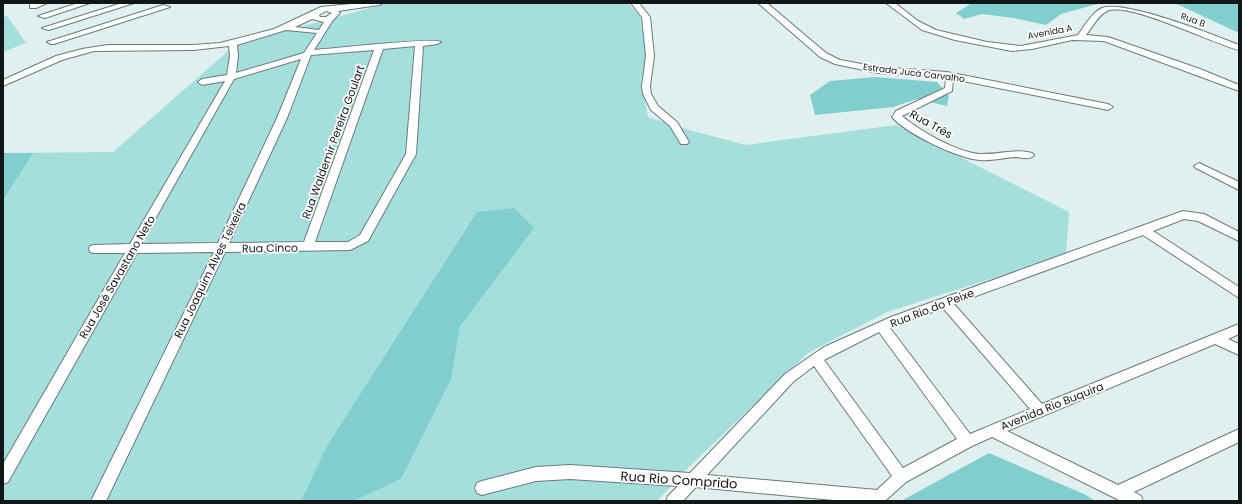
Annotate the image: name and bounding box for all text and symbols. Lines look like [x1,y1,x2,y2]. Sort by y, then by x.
street label: Rua B [1179,10,1207,30]
street label: Avenida A [1027,22,1073,42]
street label: Estrada Jucá Carvalho [862,61,966,85]
street label: Rua Waldemir Pereira Goulart [298,63,368,221]
street label: Rua Três [907,106,956,142]
street label: Rua Joaquim Alves Teixeira [170,199,250,341]
street label: Rua José Savastano Neto [75,212,159,342]
street label: Rua Cinco [242,240,298,256]
street label: Rua Rio do Peixe [888,285,977,331]
street label: Avenida Rio Buquira [998,378,1106,434]
street label: Rua Rio Comprido [620,466,738,494]

